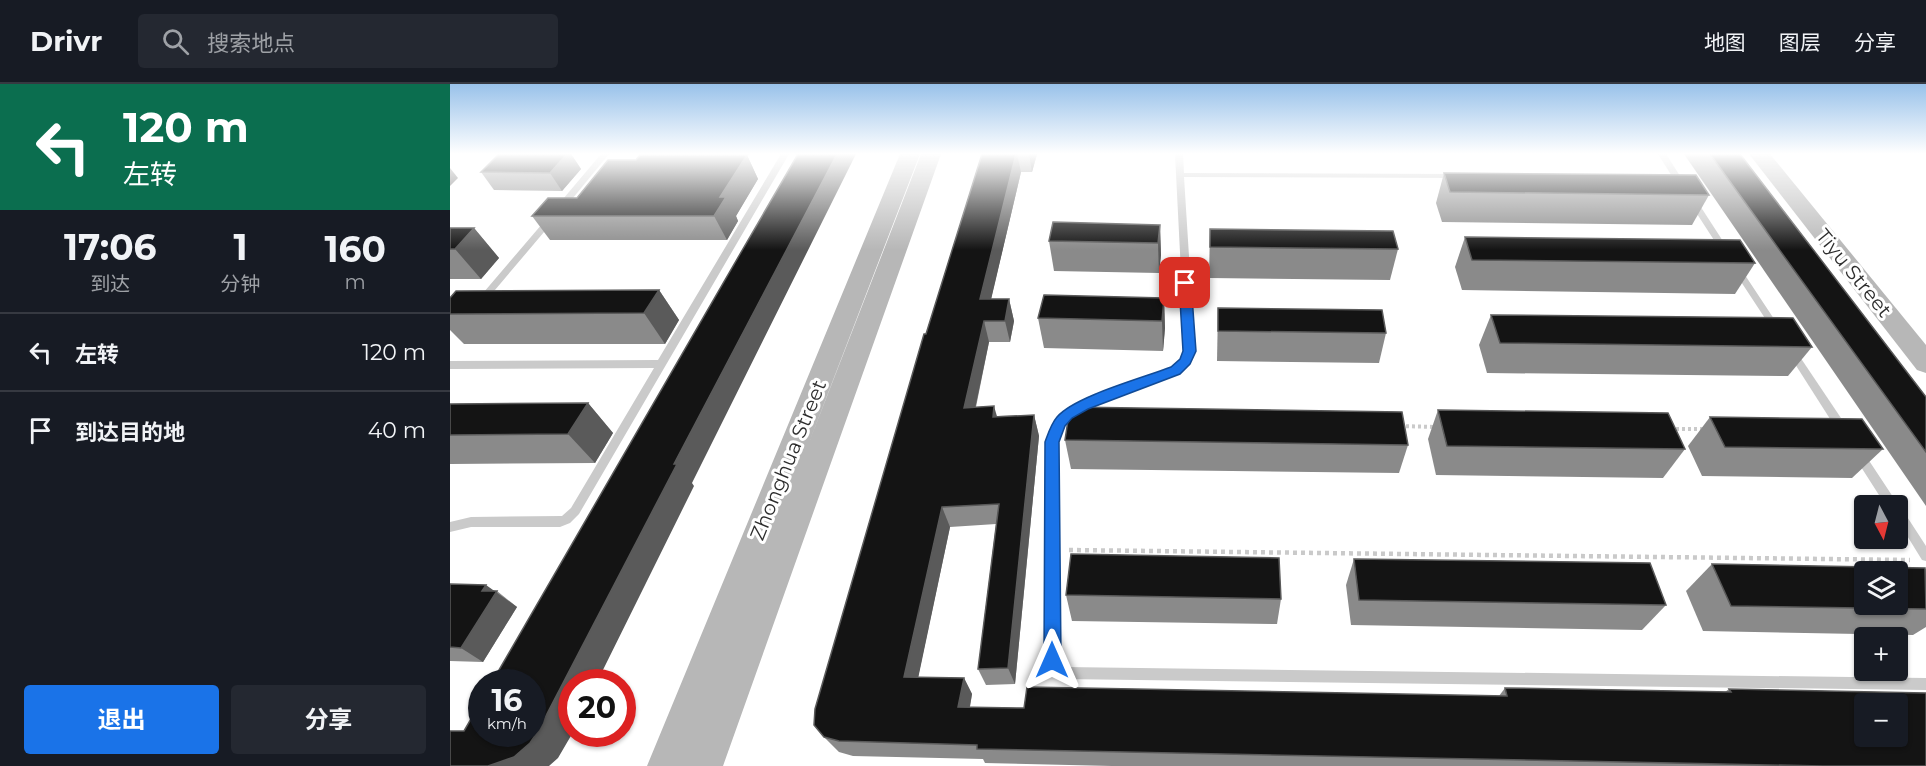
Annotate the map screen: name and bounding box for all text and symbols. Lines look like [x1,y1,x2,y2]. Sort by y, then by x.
search box [138,14,558,68]
text: Drivr [30,24,102,58]
icon: search [159,25,192,58]
text: 搜索地点 [207,30,295,57]
text: 地图 [1704,30,1746,55]
text: 图层 [1779,30,1821,55]
text: 分享 [1854,30,1896,55]
text: 120 m [123,101,249,153]
icon: left [24,108,102,186]
text: 左转 [123,158,177,191]
street label: Tiyu Street [1811,224,1897,322]
text: 17:06 [64,225,157,269]
text: 1 [233,225,248,269]
text: 160 [324,227,386,271]
pin [1159,257,1210,308]
icon: arrive [1168,266,1201,299]
text: m [345,270,366,294]
text: 到达 [90,272,130,296]
text: 分钟 [221,272,261,296]
icon: left [24,336,57,369]
text: 120 m [362,339,426,366]
text: 左转 [75,341,119,368]
street label: Zhonghua Street [745,376,831,544]
icon: arrive [24,414,57,447]
text: 40 m [368,417,426,444]
text: 到达目的地 [75,419,185,446]
north arrow [1854,495,1908,549]
map controls [1854,495,1908,747]
button: layers [1854,561,1908,615]
button: + [1854,627,1908,681]
position arrow [1020,628,1084,692]
speed limit sign: 20 [558,669,636,747]
text: 16 [492,682,522,719]
button: 退出 [24,685,219,754]
button: 分享 [231,685,426,754]
button: − [1854,693,1908,747]
text: km/h [487,714,527,733]

